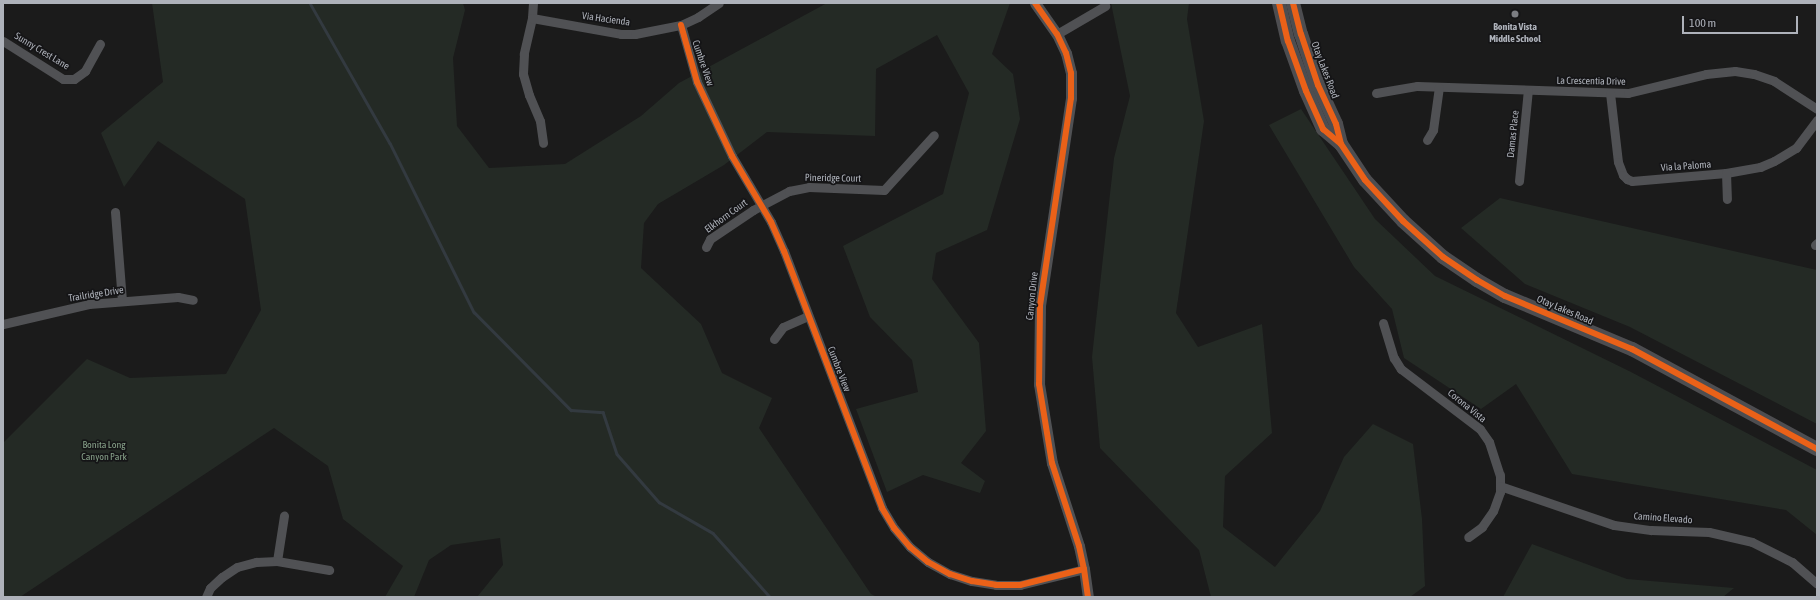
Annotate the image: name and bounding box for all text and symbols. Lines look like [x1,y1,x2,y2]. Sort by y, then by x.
scale bar [1684,8,1800,34]
marker: Bonita Vista Middle School [1510,9,1520,19]
street label: Via Hacienda [581,10,631,28]
text: 100 m [1689,16,1716,30]
place label: Bonita Vista Middle School [1489,20,1541,44]
street label: Sunny Crest Lane [12,30,72,72]
street label: Cumbre View [690,38,716,88]
street label: Otay Lakes Road [1309,40,1341,100]
street label: La Crescentia Drive [1556,74,1626,88]
street label: Damas Place [1505,110,1521,158]
street label: Via la Paloma [1660,158,1712,174]
street label: Pineridge Court [805,172,861,184]
street label: Elkhorn Court [702,197,750,235]
street label: Canyon Drive [1024,271,1040,321]
street label: Trailridge Drive [68,284,124,304]
street label: Otay Lakes Road [1535,293,1595,327]
street label: Cumbre View [825,345,853,393]
street label: Corona Vista [1445,387,1489,425]
park label: Bonita Long Canyon Park [81,438,127,462]
street label: Camino Elevado [1633,510,1693,526]

